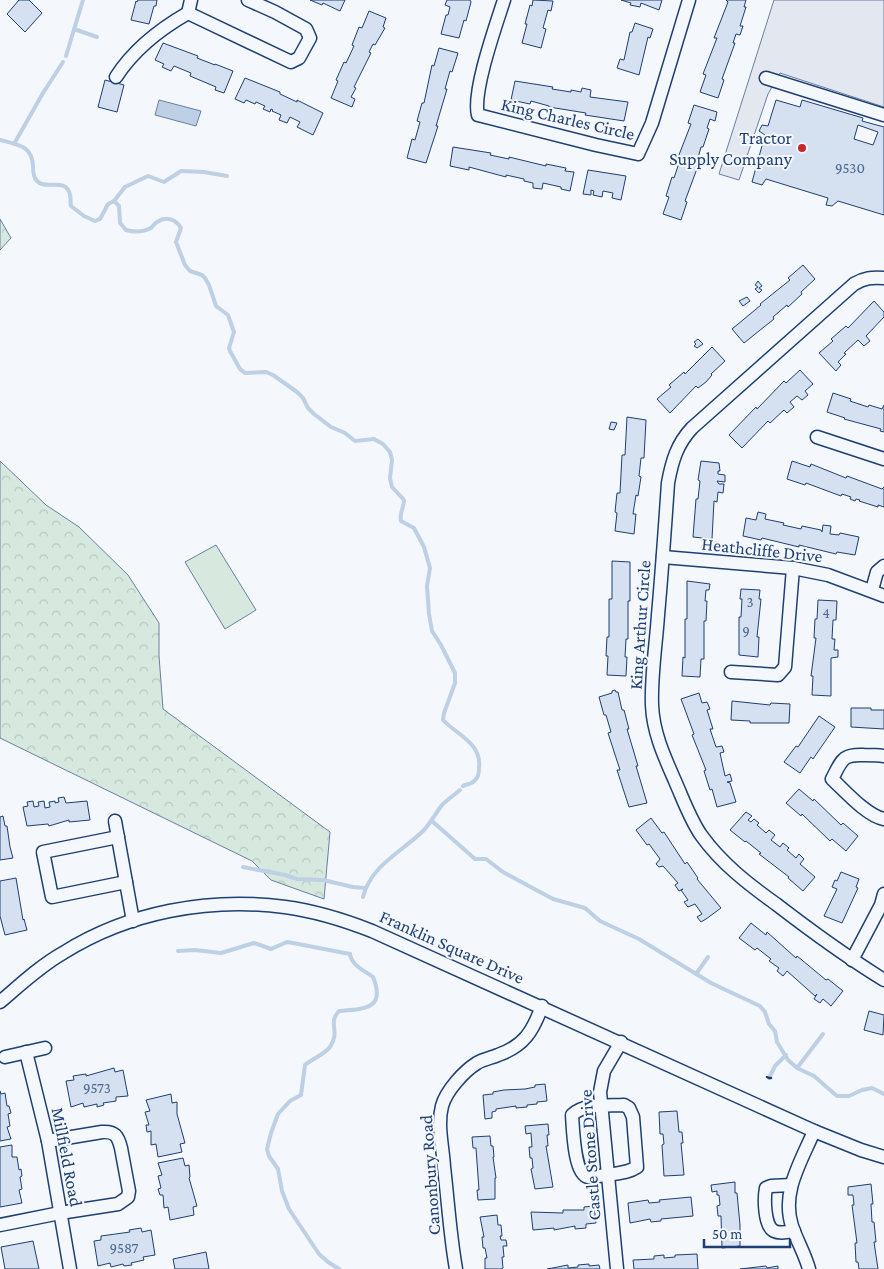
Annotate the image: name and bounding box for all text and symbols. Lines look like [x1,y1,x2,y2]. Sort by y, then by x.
street label: King Charles Circle [499,94,637,144]
place label: Tractor Supply Company [669,128,793,169]
marker: Tractor Supply Company [796,142,808,154]
house number: 9530 [835,160,865,176]
street label: Heathcliffe Drive [701,534,824,566]
street label: King Arthur Circle [625,560,655,690]
house number: 3 [746,594,754,610]
house number: 4 [822,605,830,621]
house number: 9 [742,623,750,639]
street label: Franklin Square Drive [377,906,527,988]
house number: 9573 [83,1080,111,1096]
street label: Castle Stone Drive [575,1089,605,1221]
street label: Millfield Road [48,1106,87,1209]
street label: Canonbury Road [416,1114,444,1236]
scale bar [704,1216,790,1248]
text: 50 m [712,1226,742,1242]
house number: 9587 [110,1240,139,1256]

